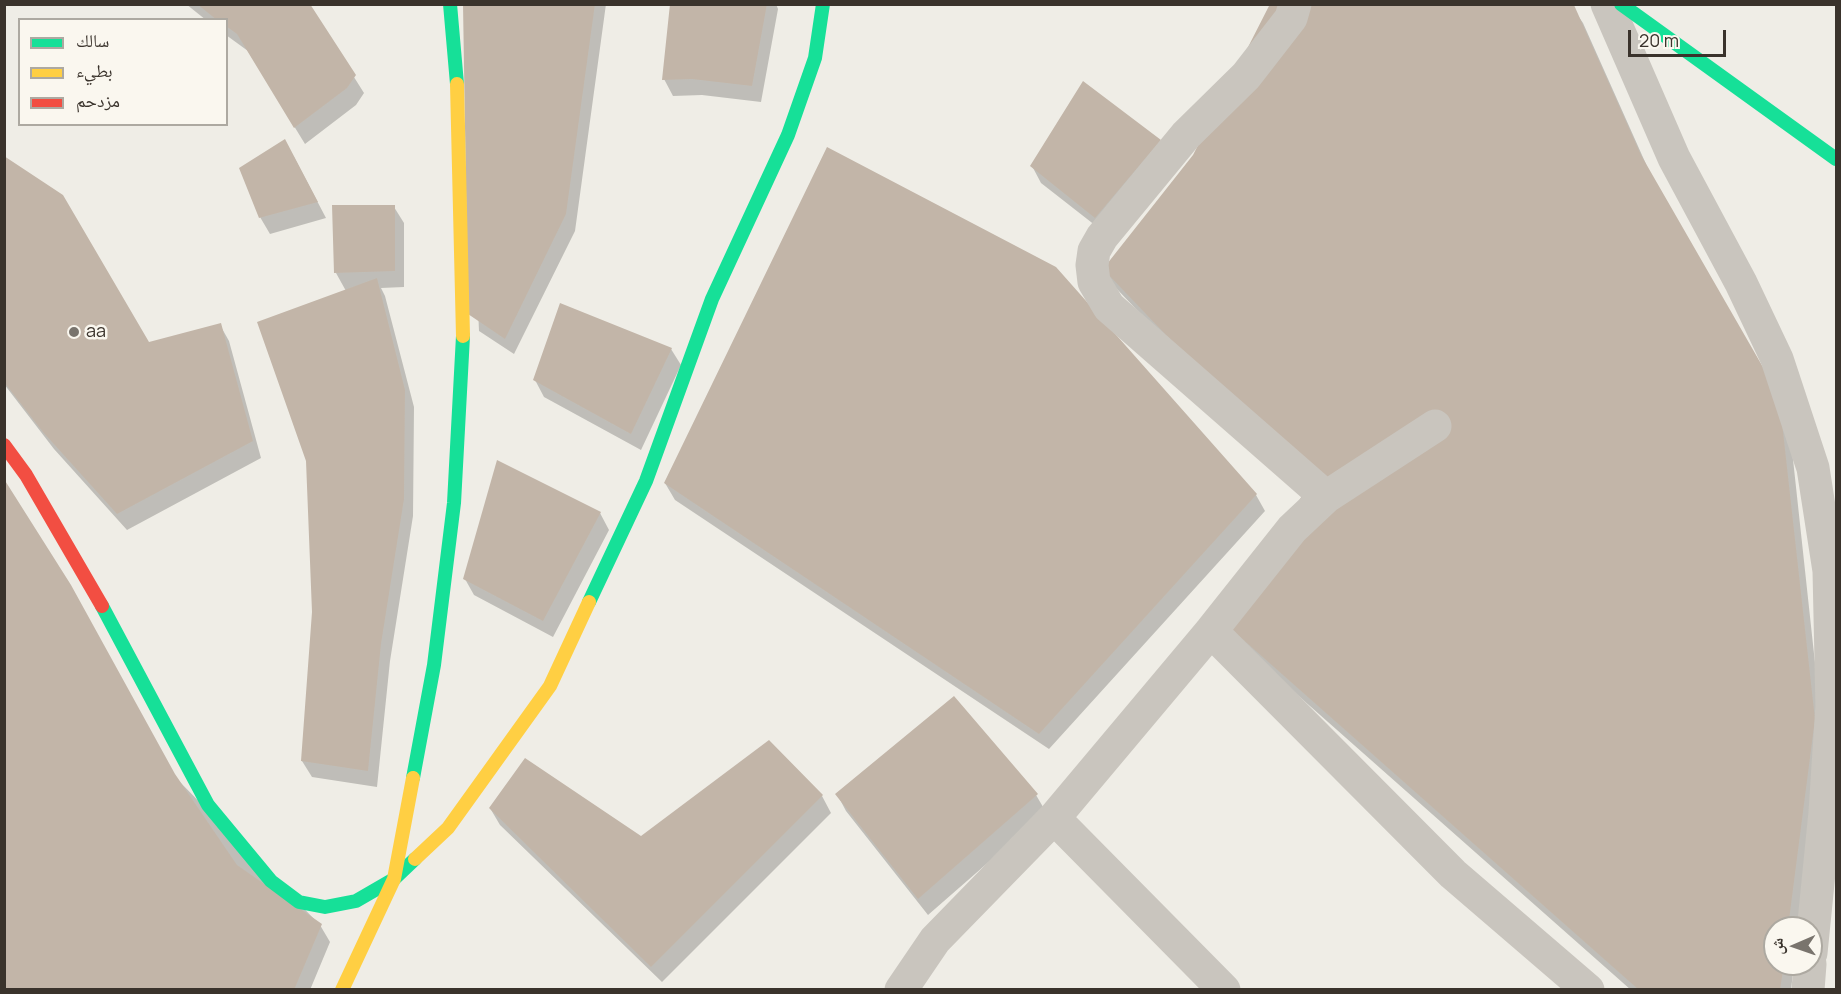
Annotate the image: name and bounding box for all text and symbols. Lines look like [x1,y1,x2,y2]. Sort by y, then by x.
legend [18,18,228,126]
scale bar [1631,18,1728,56]
text: سالك [76,28,109,52]
text: 20 m [1639,28,1679,52]
text: بطيء [76,58,113,82]
text: مزدحم [76,88,120,112]
place label: aa [86,321,106,343]
marker: aa [67,325,81,339]
north arrow [1763,916,1823,976]
text: ش [1766,938,1788,955]

